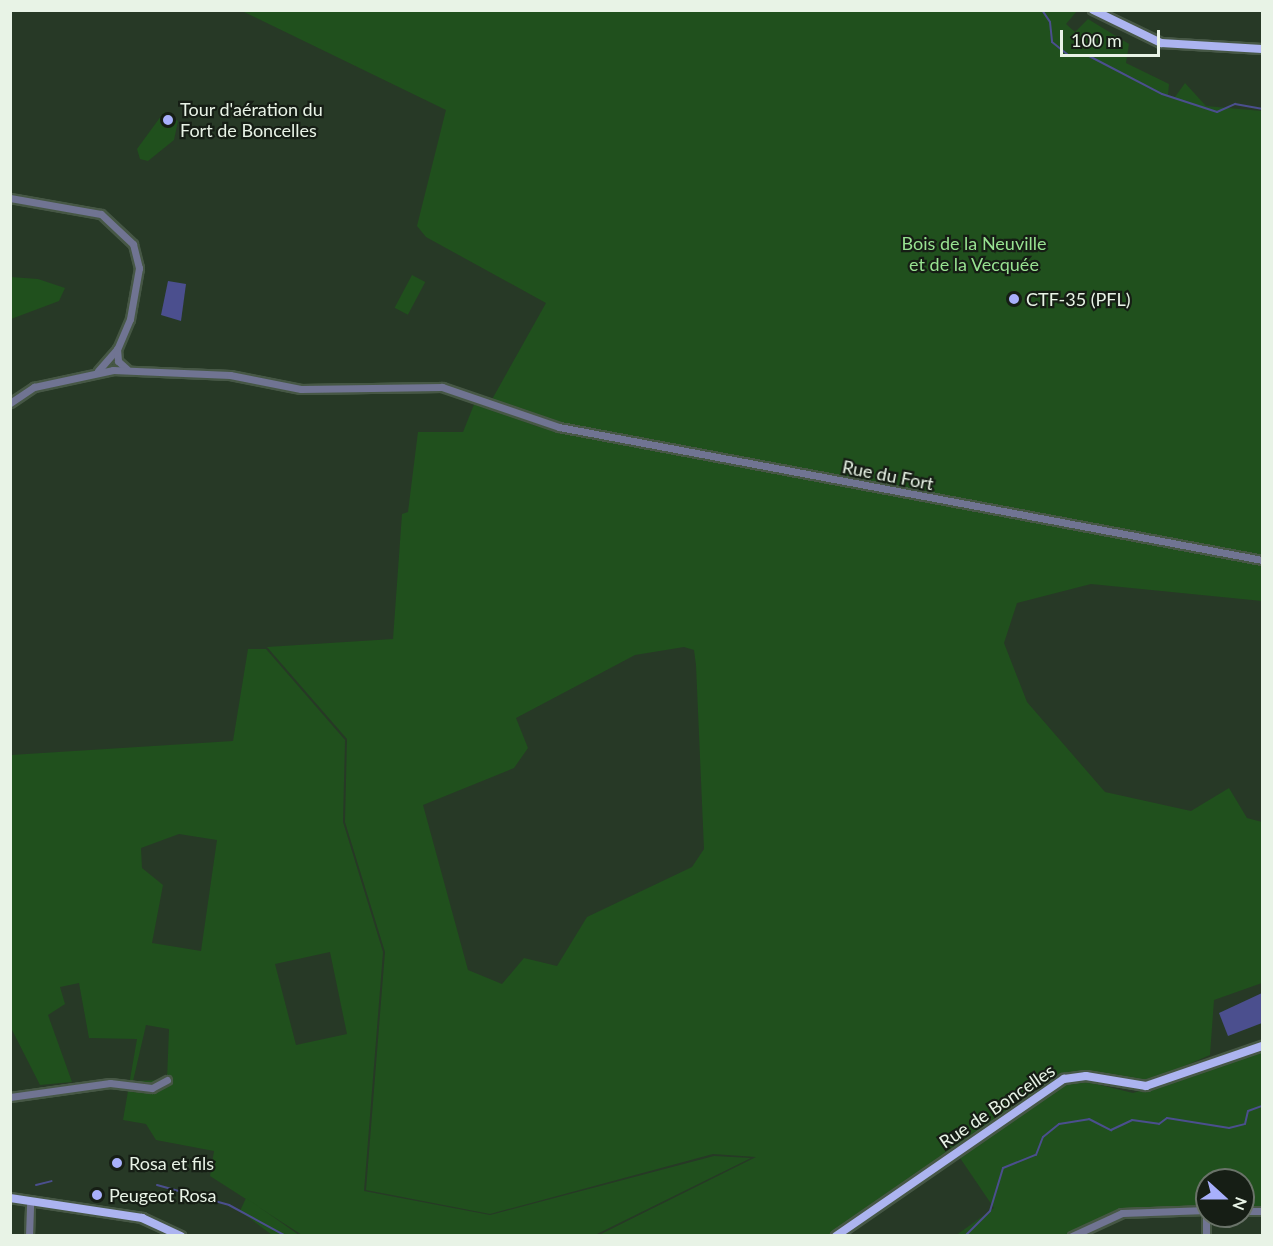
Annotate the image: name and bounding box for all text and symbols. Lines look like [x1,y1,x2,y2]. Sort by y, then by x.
scale bar [1063,18,1164,56]
text: 100 m [1071,29,1122,51]
place label: Tour d'aération du Fort de Boncelles [180,99,323,142]
marker: Tour d'aération du Fort de Boncelles [161,113,175,127]
park label: Bois de la Neuville et de la Vecquée [901,233,1047,276]
place label: CTF-35 (PFL) [1026,288,1131,310]
marker: CTF-35 (PFL) [1007,292,1021,306]
street label: Rue du Fort [841,456,935,494]
street label: Rue de Boncelles [935,1059,1059,1153]
place label: Rosa et fils [129,1152,214,1174]
marker: Rosa et fils [110,1156,124,1170]
north arrow [1195,1168,1255,1228]
place label: Peugeot Rosa [109,1184,216,1206]
marker: Peugeot Rosa [90,1188,104,1202]
text: N [1229,1195,1251,1213]

